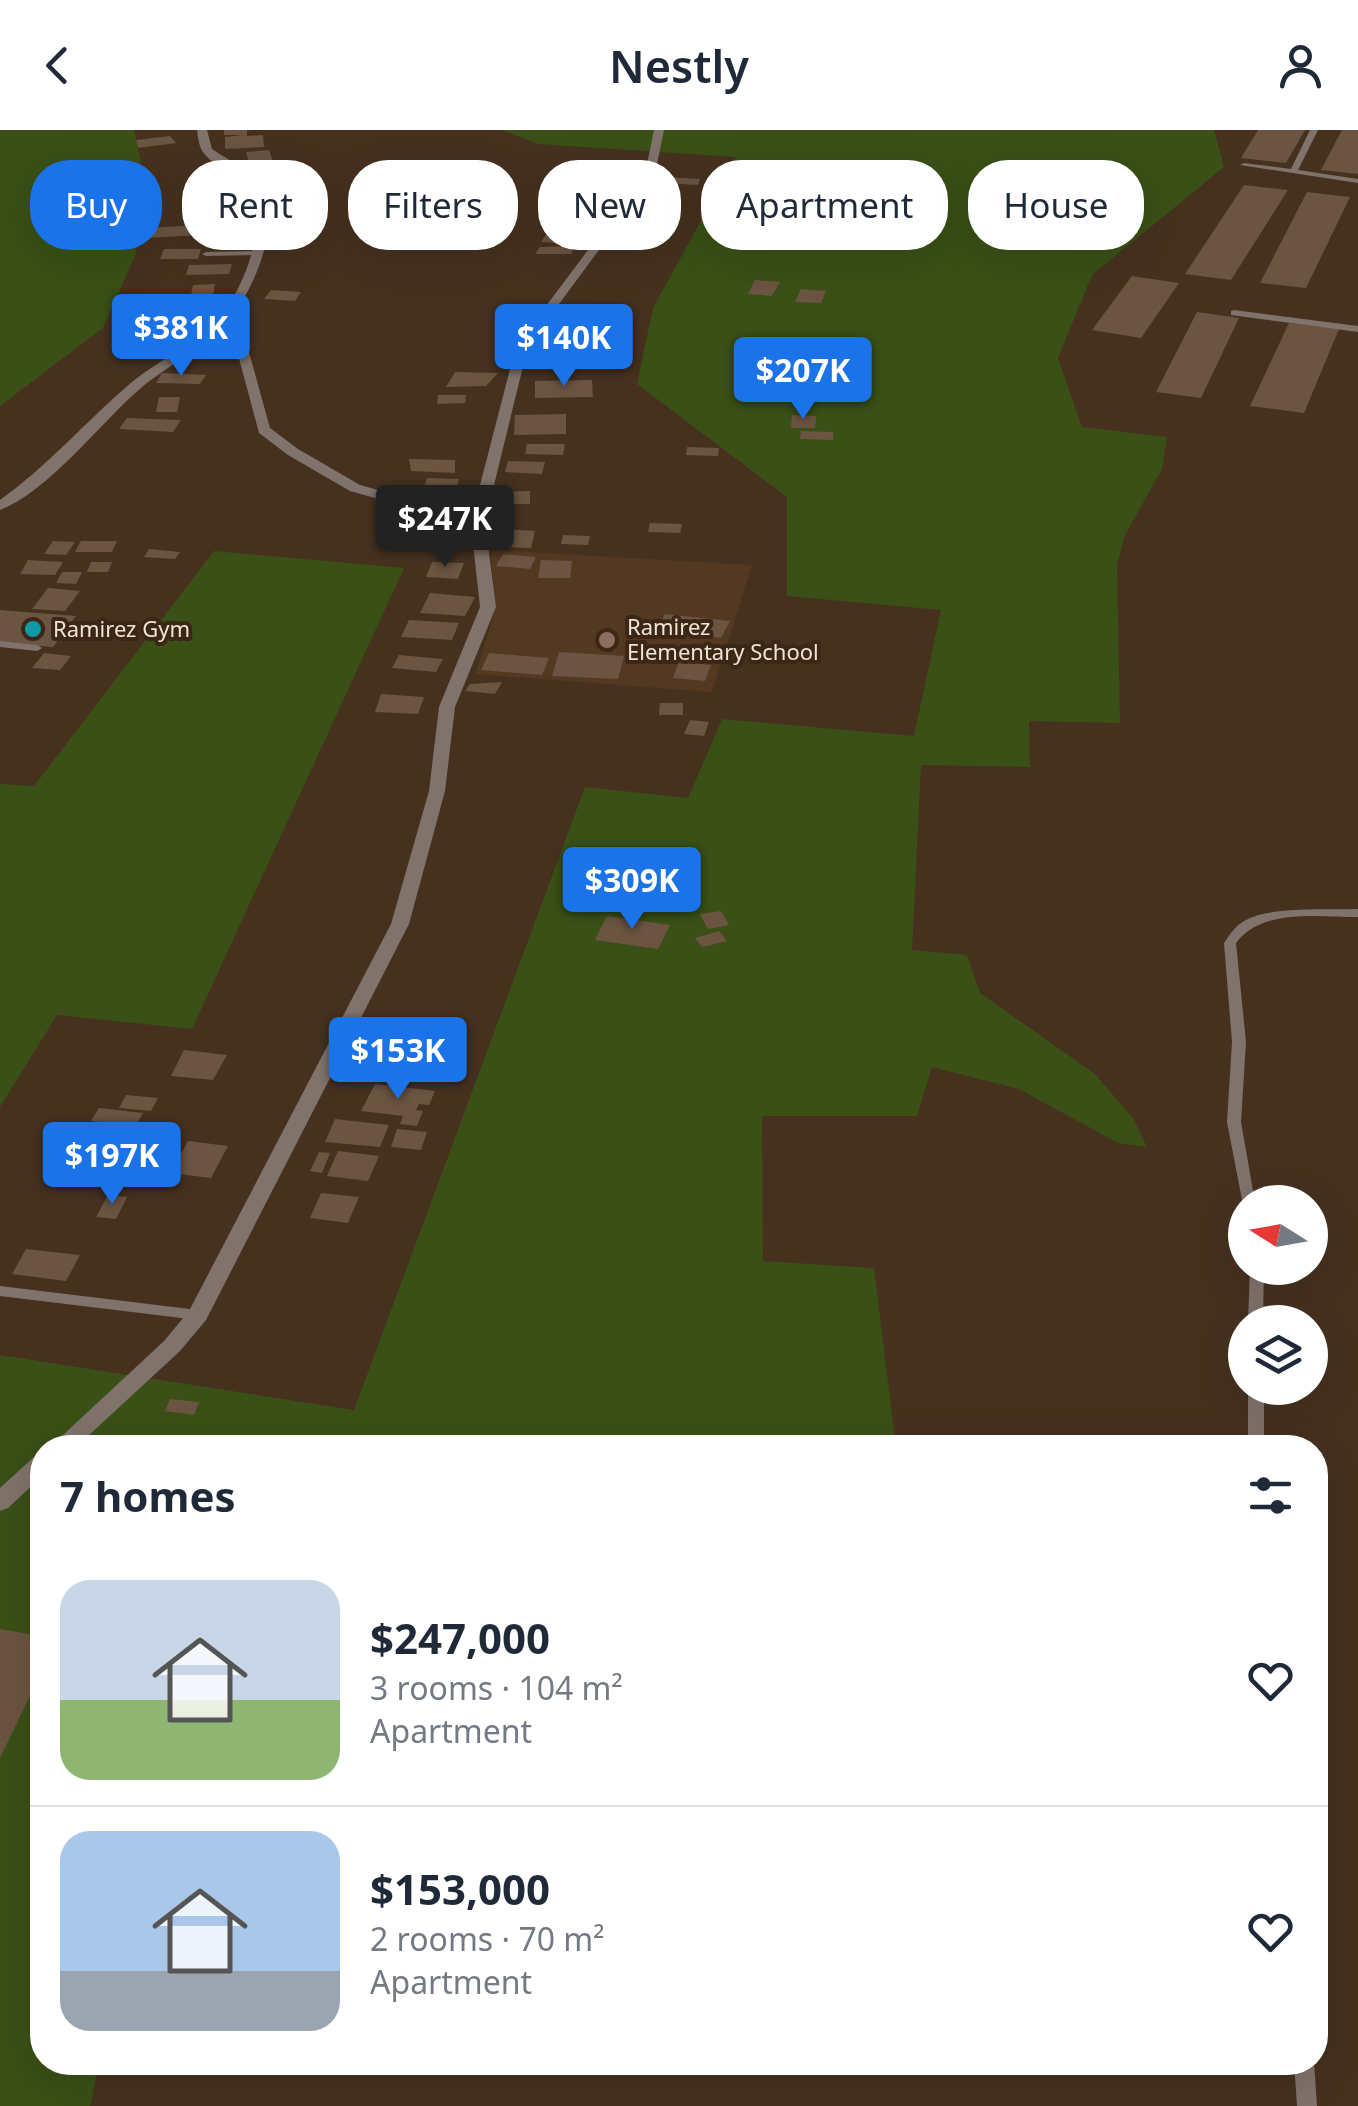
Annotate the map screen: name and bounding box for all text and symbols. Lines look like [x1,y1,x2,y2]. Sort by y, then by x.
text: Nestly [609,35,749,96]
icon: back [30,38,85,93]
icon: person [1273,38,1328,93]
chip: Buy [30,160,162,250]
chip: Rent [182,160,328,250]
chip: Filters [348,160,518,250]
chip: New [538,160,681,250]
chip: Apartment [701,160,948,250]
chip: House [968,160,1144,250]
pin: $381K [111,294,251,379]
pin: $140K [494,304,634,389]
text: $381K [134,305,228,348]
text: $140K [517,315,611,358]
pin: $207K [733,337,873,422]
text: $207K [756,348,850,391]
pin: $247K [375,485,515,570]
text: $247K [398,496,492,539]
place label: Ramirez Elementary School [627,611,819,666]
place label: Ramirez Gym [53,613,190,643]
marker: Ramirez Gym [22,618,44,640]
marker: Ramirez Elementary School [596,629,618,651]
pin: $309K [562,847,702,932]
text: $309K [585,858,679,901]
pin: $153K [328,1017,468,1102]
text: $153K [351,1028,445,1071]
pin: $197K [42,1122,182,1207]
text: $197K [65,1133,159,1176]
north arrow [1228,1185,1328,1285]
map controls [1228,1185,1328,1405]
button: layers [1228,1305,1328,1405]
text: 7 homes [60,1467,236,1524]
icon: filters [1243,1468,1298,1523]
text: $247,000 [370,1609,550,1666]
icon: home [140,1620,260,1740]
icon: heart [1243,1653,1298,1708]
text: 3 rooms · 104 m² [370,1666,623,1709]
text: Apartment [370,1709,532,1752]
text: $153,000 [370,1860,550,1917]
icon: home [140,1871,260,1991]
icon: heart [1243,1904,1298,1959]
text: 2 rooms · 70 m² [370,1917,604,1960]
text: Apartment [370,1960,532,2003]

